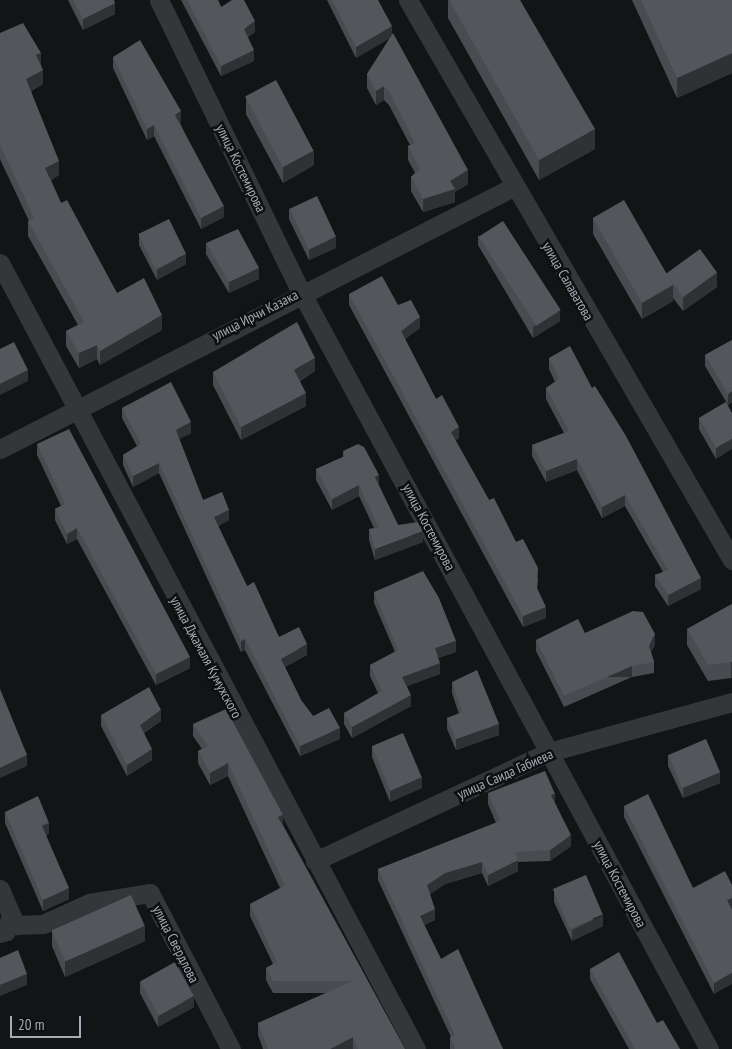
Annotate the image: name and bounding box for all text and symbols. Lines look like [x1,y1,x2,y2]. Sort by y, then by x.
street label: улица Костемирова [212,121,270,215]
street label: улица Салаватова [539,239,597,323]
street label: улица Ирчи Казака [209,286,301,344]
street label: улица Костемирова [399,481,459,573]
street label: улица Джамаля Кумухского [167,593,245,721]
street label: улица Саида Габиева [454,745,556,803]
street label: улица Костемирова [590,838,650,930]
street label: улица Свердлова [149,902,203,986]
scale bar [12,1006,84,1038]
text: 20 m [18,1015,44,1034]

